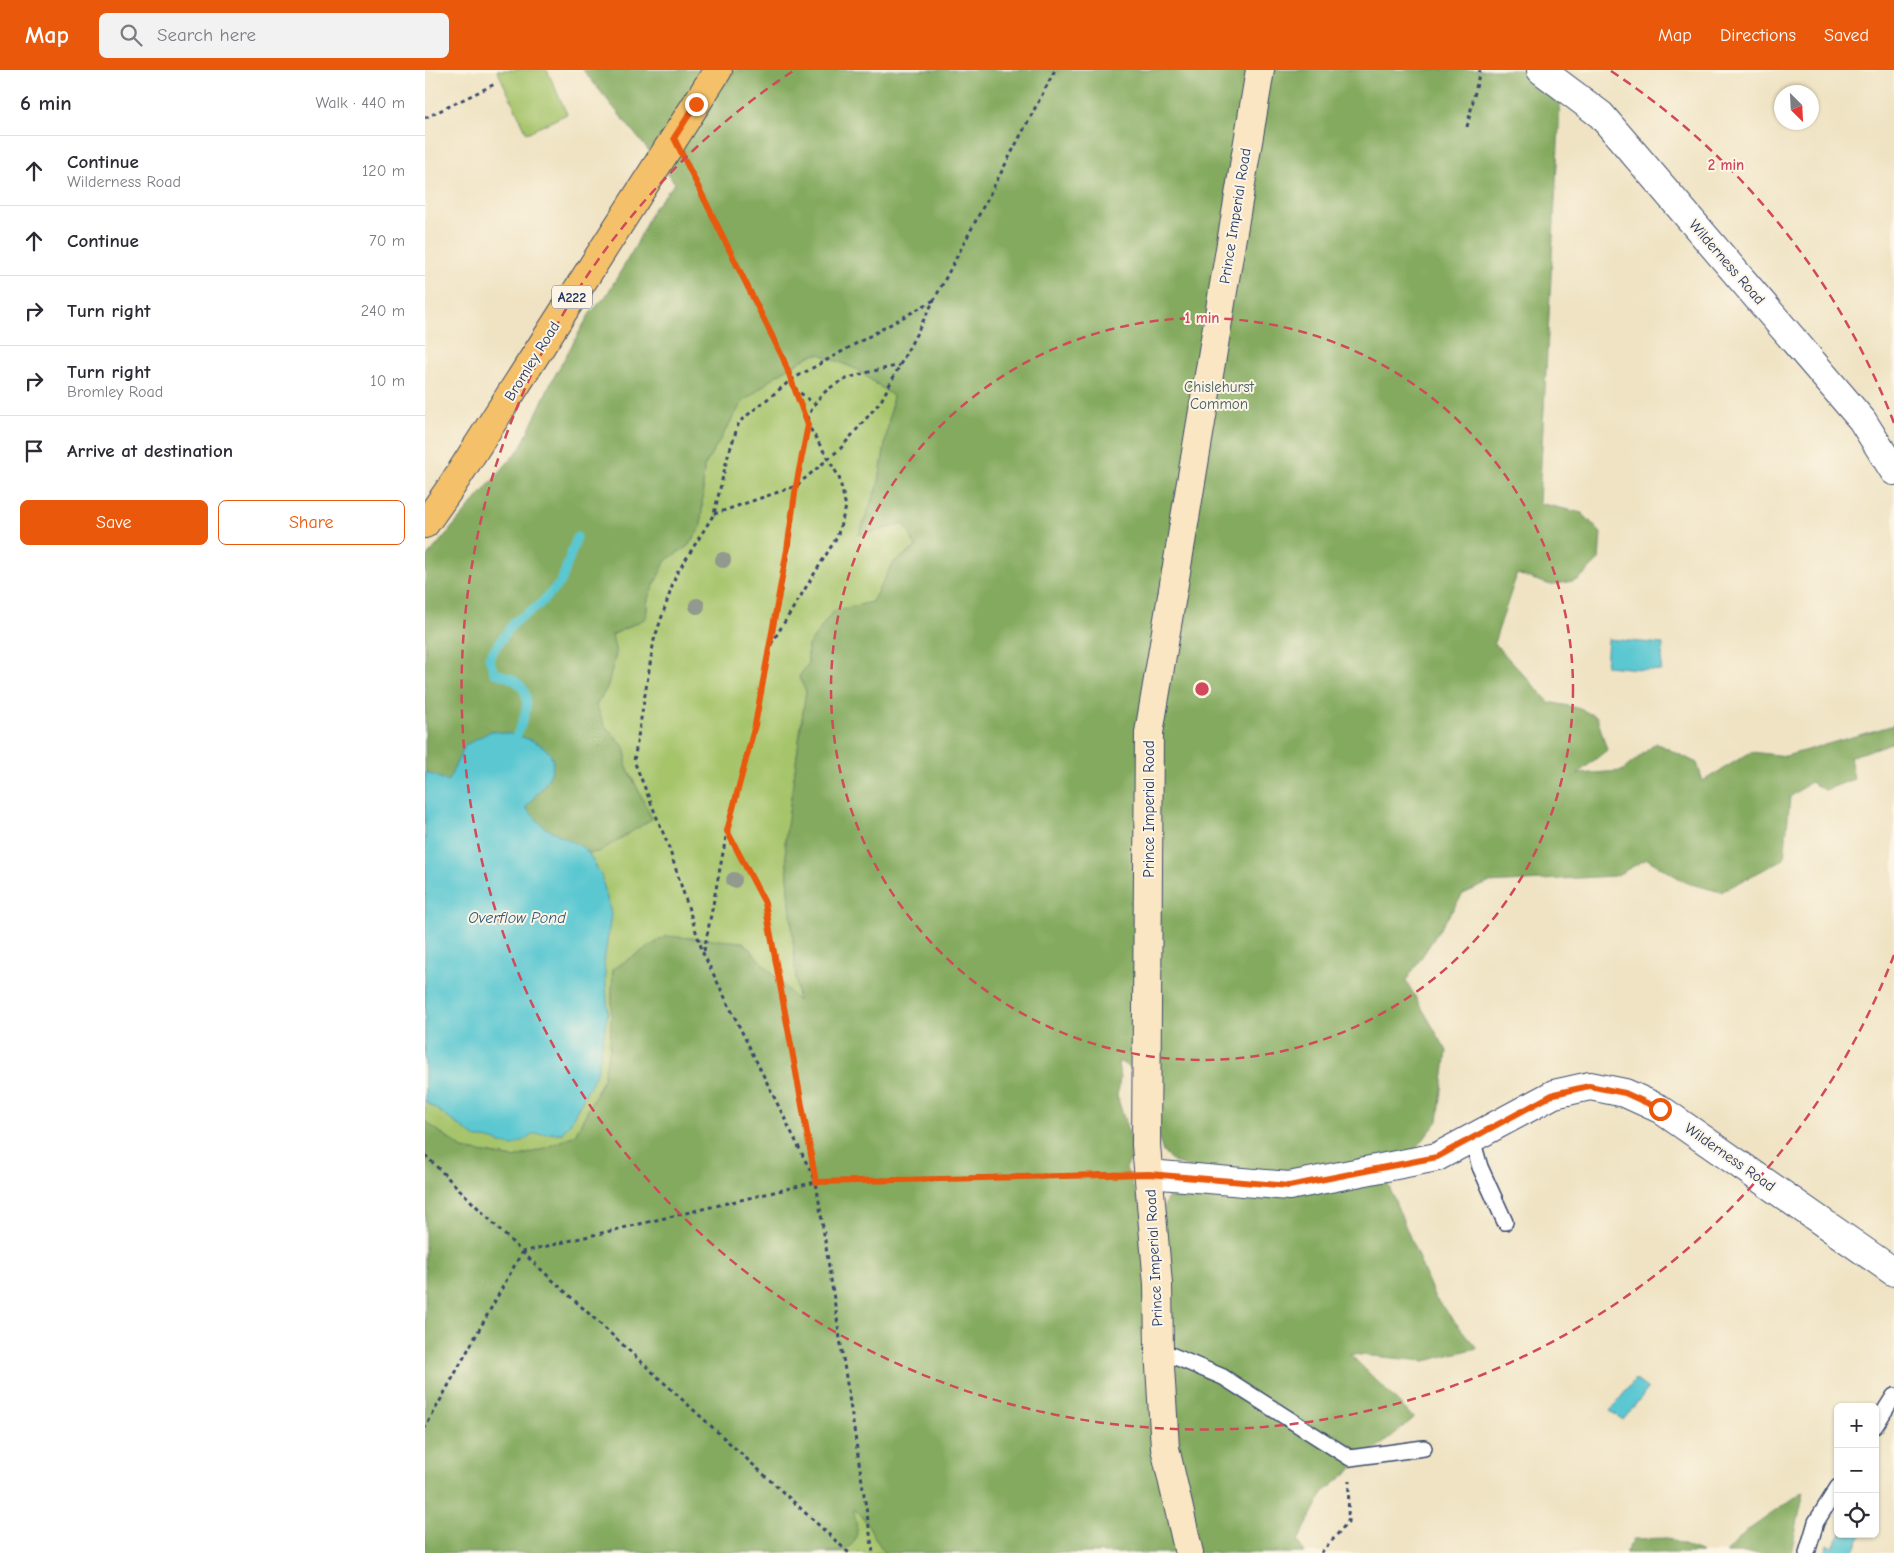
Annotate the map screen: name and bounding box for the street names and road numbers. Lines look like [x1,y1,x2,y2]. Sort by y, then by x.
street label: Prince Imperial Road [1215,147,1255,285]
street label: Wilderness Road [1685,216,1769,308]
road number: A222 [552,286,592,308]
street label: Bromley Road [500,318,564,404]
street label: Prince Imperial Road [1140,740,1158,878]
street label: Wilderness Road [1681,1119,1779,1195]
street label: Prince Imperial Road [1141,1189,1167,1327]

